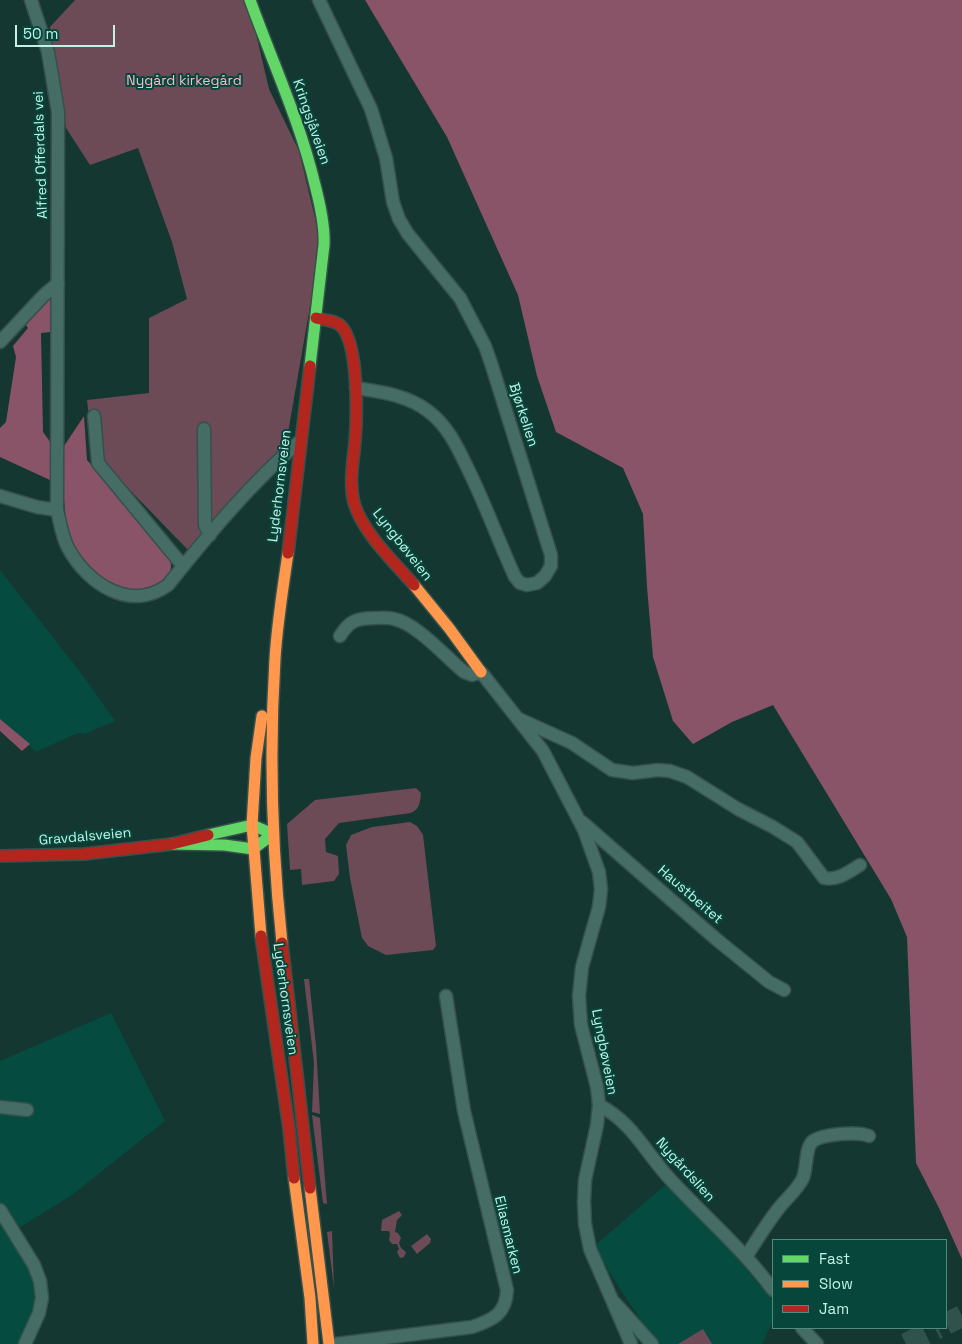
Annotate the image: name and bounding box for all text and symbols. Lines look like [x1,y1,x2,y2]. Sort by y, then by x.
scale bar [18,15,118,47]
text: 50 m [23,24,58,43]
park label: Nygård kirkegård [126,73,242,89]
street label: Kringsjåveien [289,77,333,167]
street label: Alfred Offerdals vei [30,91,52,219]
street label: Bjørkelien [505,381,541,449]
street label: Lyderhornsveien [265,429,295,543]
street label: Lyngbøveien [369,506,435,584]
street label: Gravdalsveien [38,825,132,849]
street label: Haustbeitet [654,862,726,928]
street label: Lyderhornsveien [269,942,301,1056]
street label: Lyngbøveien [587,1008,621,1096]
street label: Nygårdslien [652,1135,718,1205]
street label: Eliasmarken [490,1194,526,1276]
legend [772,1239,947,1329]
text: Fast [819,1249,850,1268]
text: Slow [819,1274,853,1293]
text: Jam [819,1299,849,1318]

